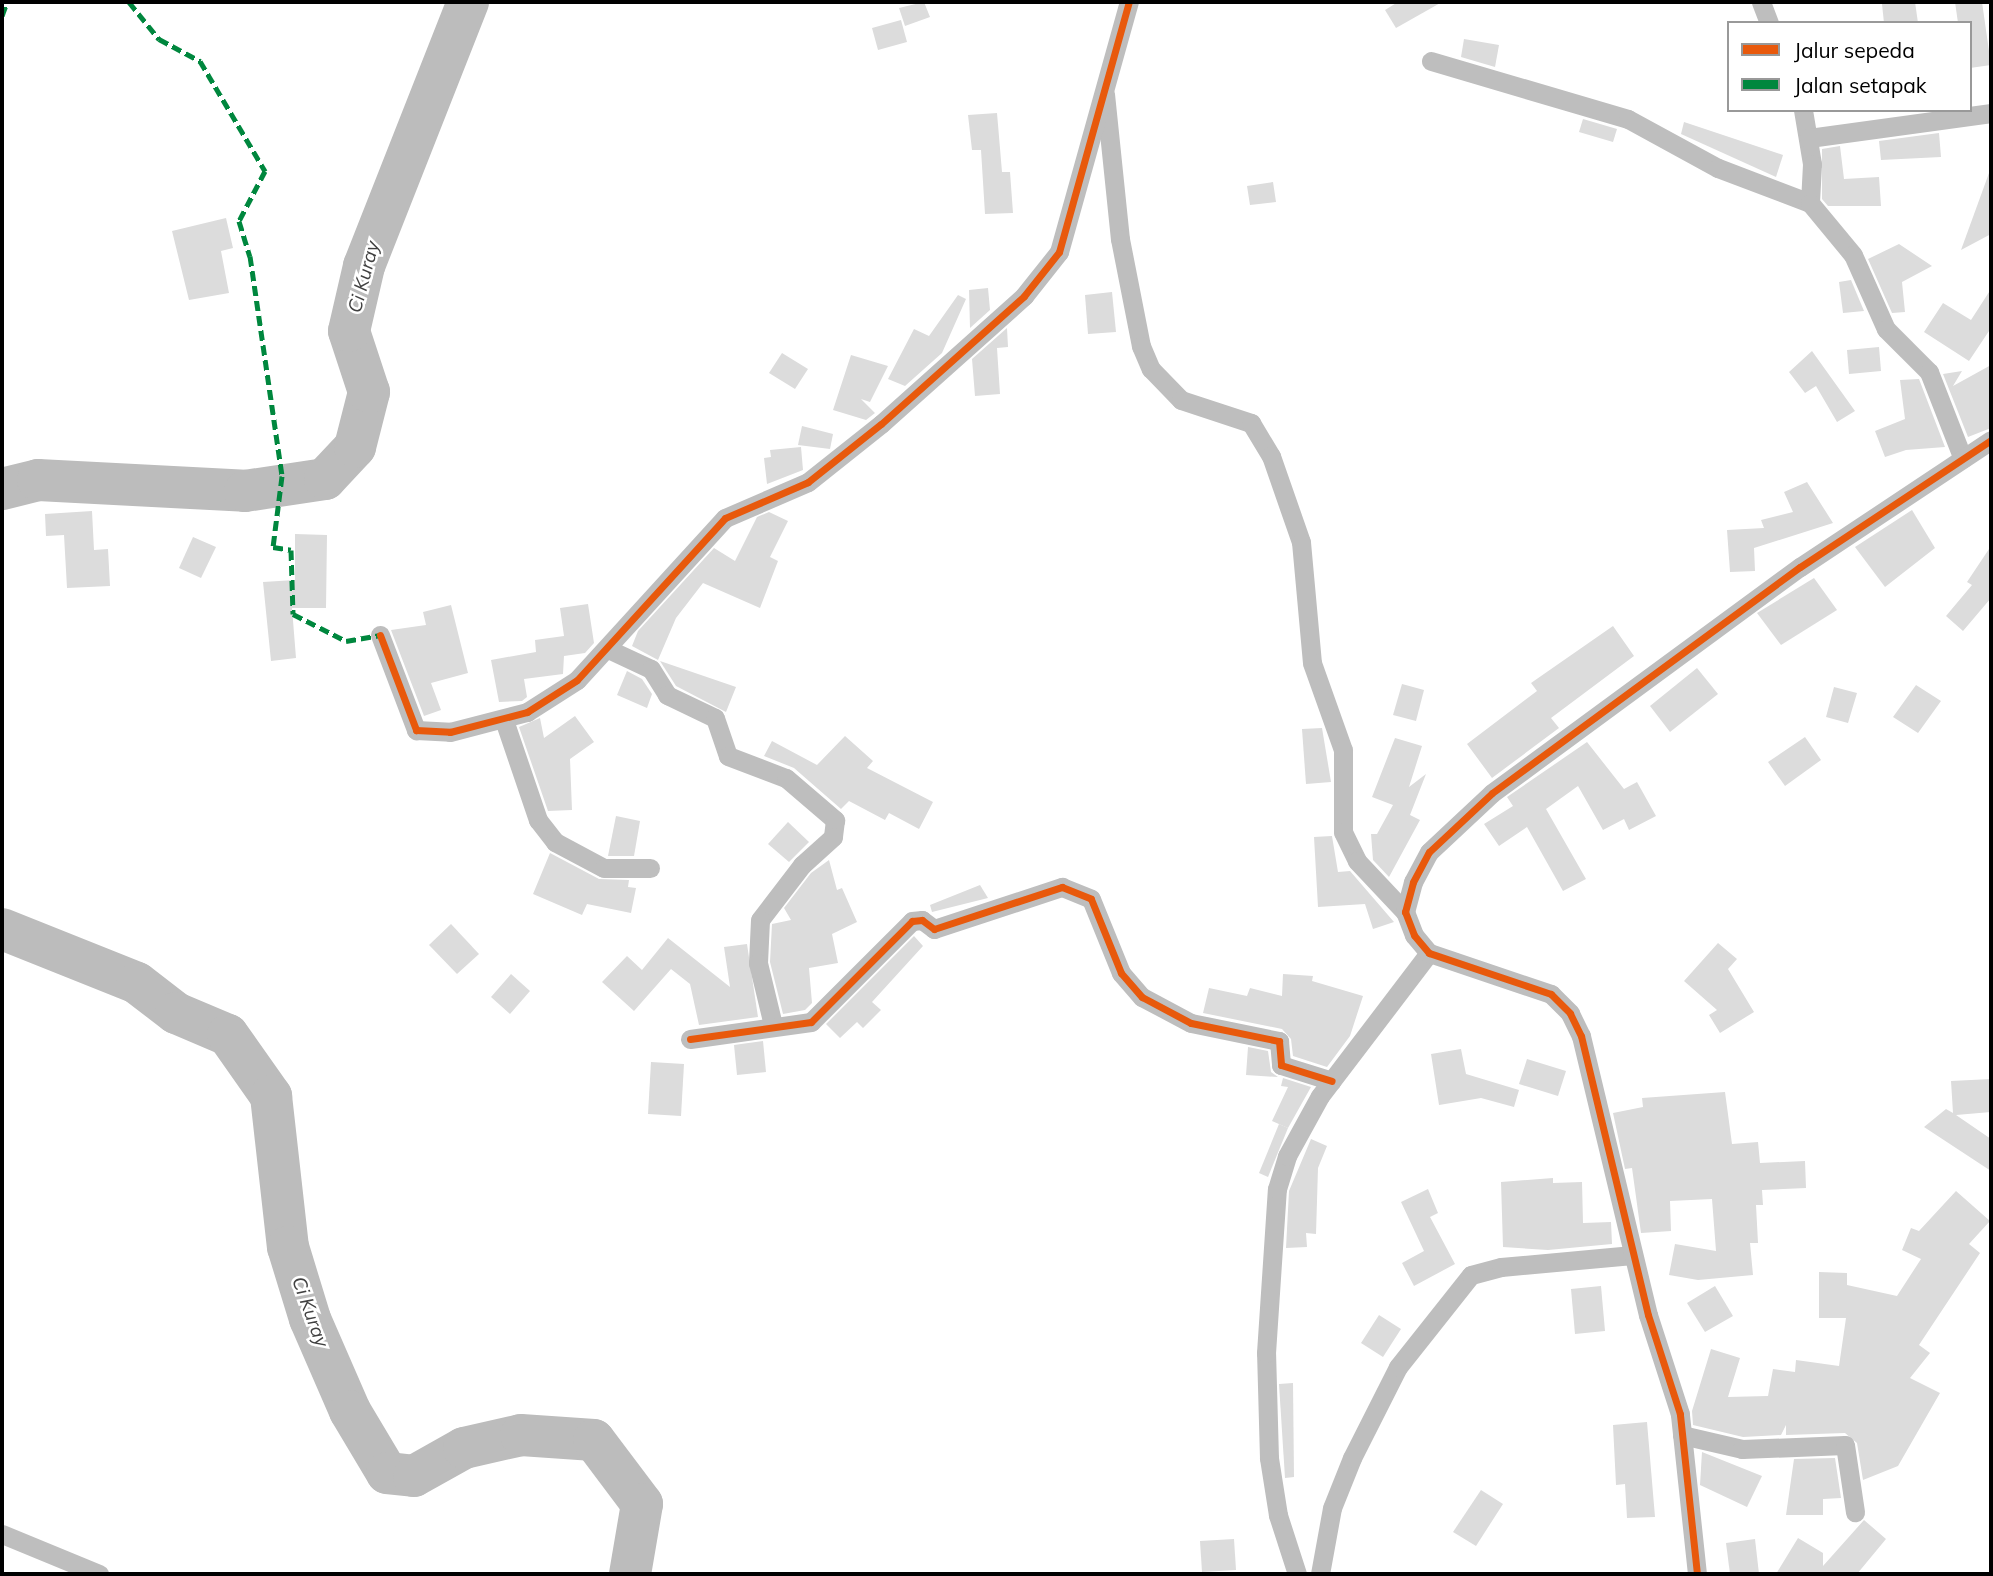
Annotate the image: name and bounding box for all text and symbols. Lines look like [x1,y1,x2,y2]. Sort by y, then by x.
legend [1727,21,1972,112]
text: Jalur sepeda [1794,37,1915,63]
text: Jalan setapak [1794,72,1927,98]
water label: Ci Kuray [343,239,385,315]
water label: Ci Kuray [287,1274,333,1350]

